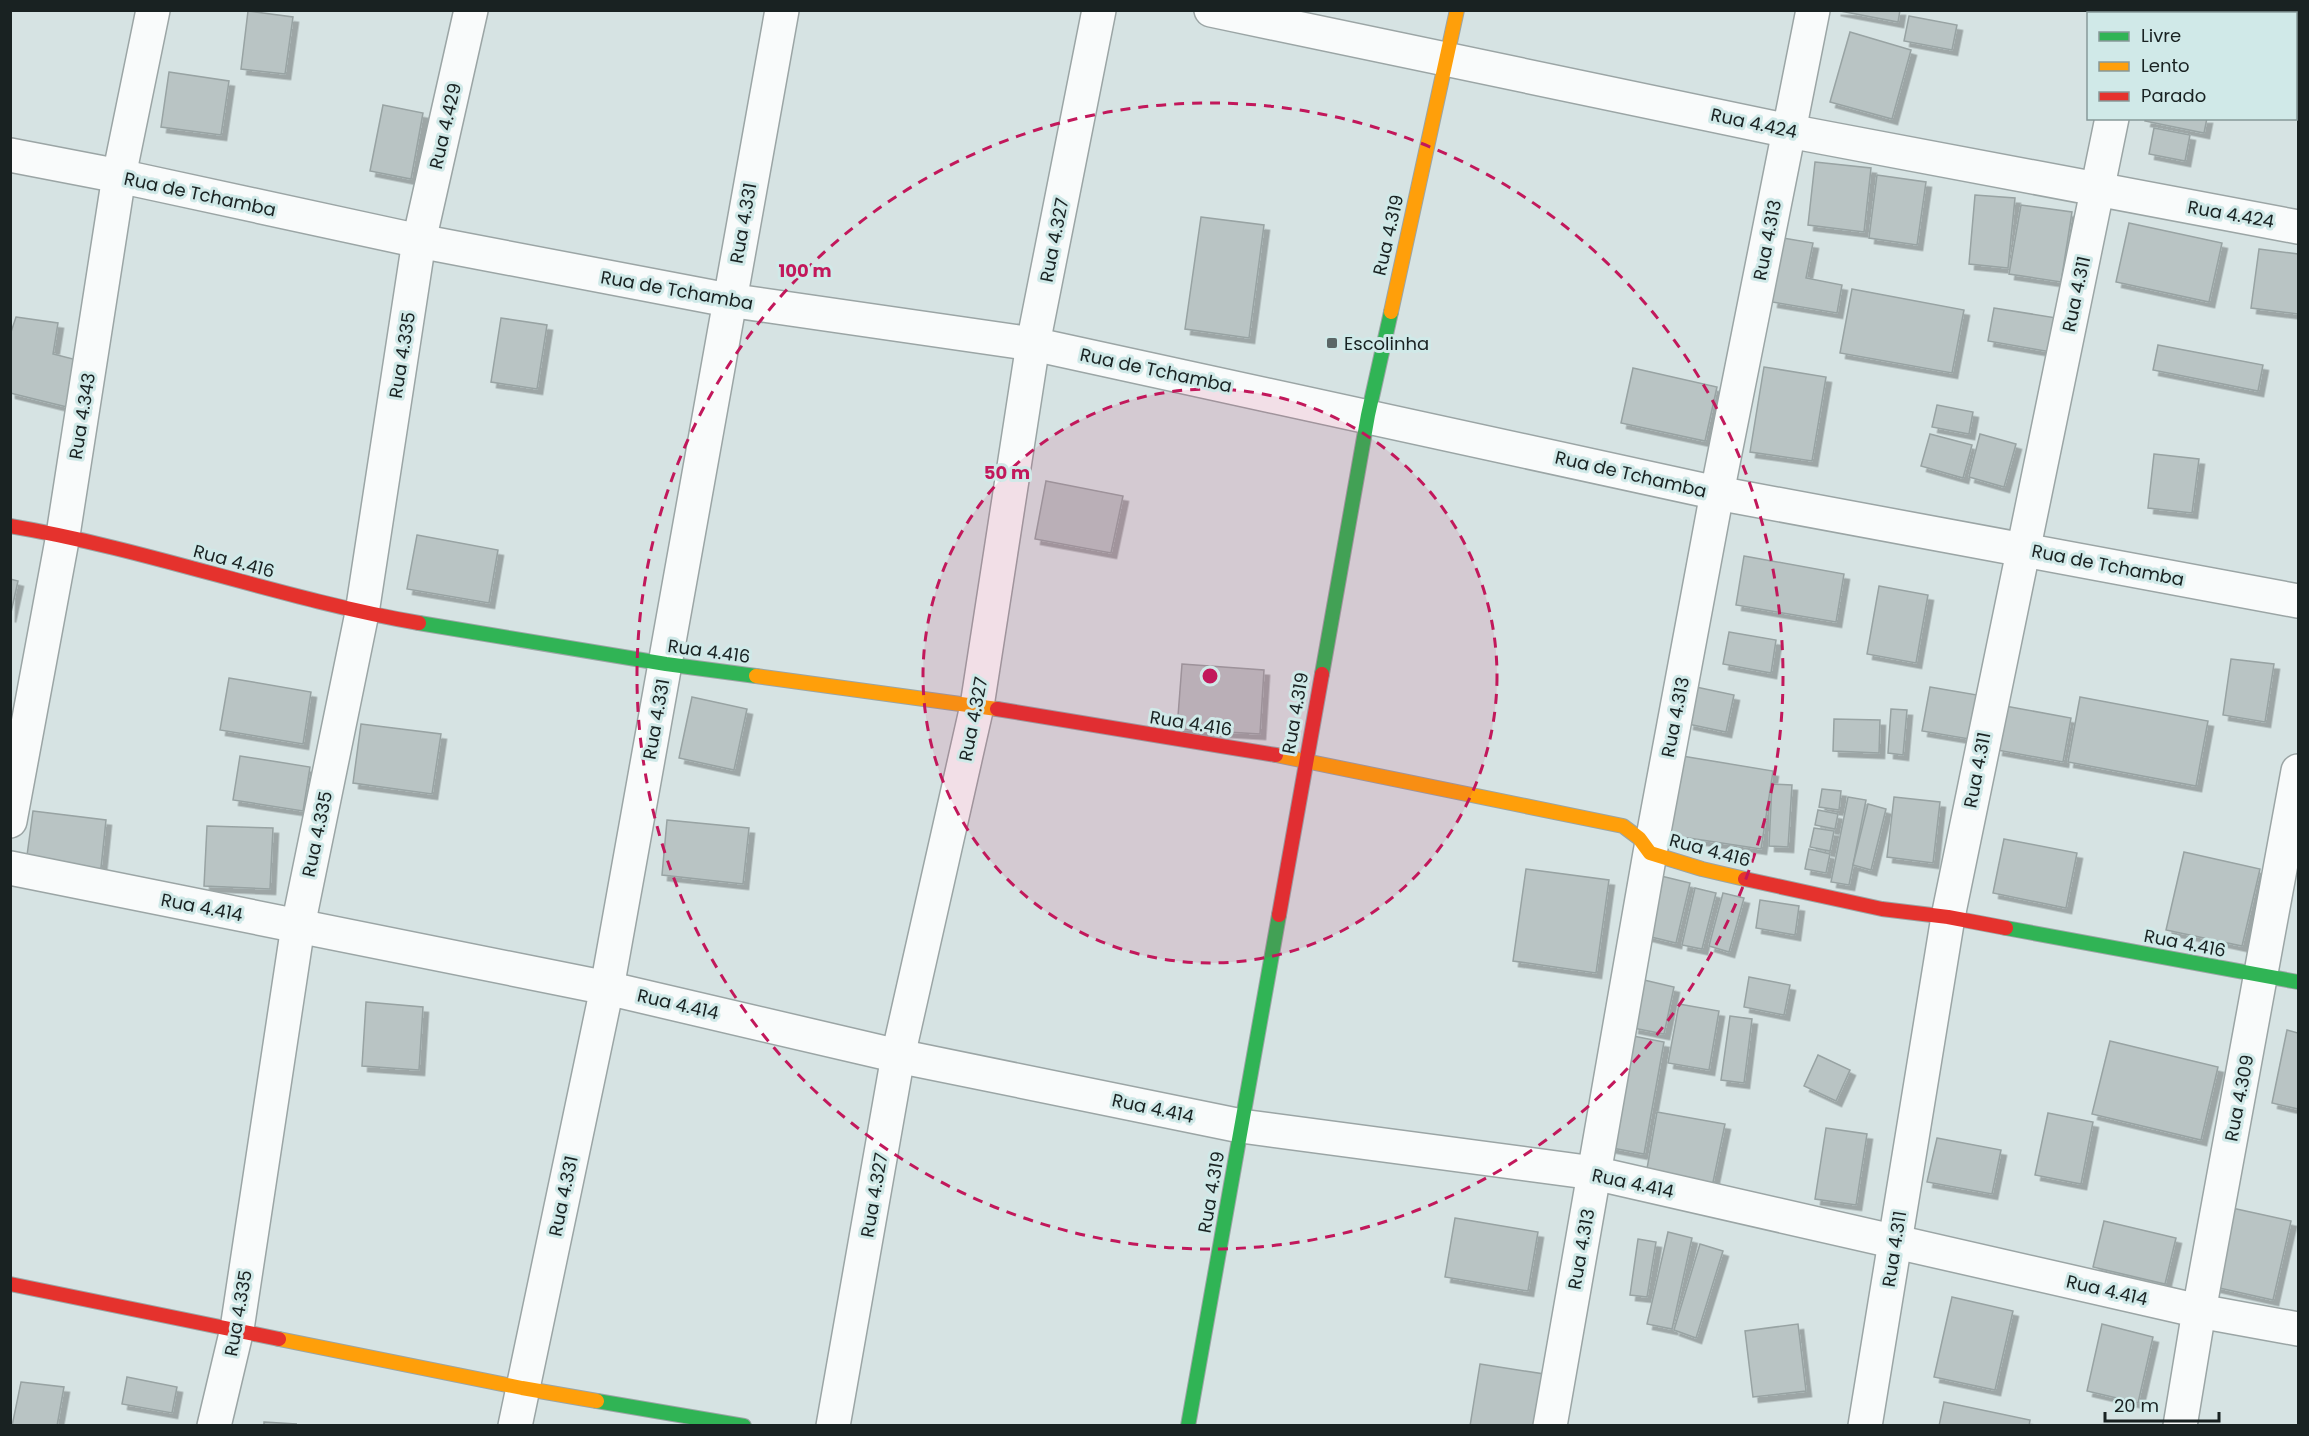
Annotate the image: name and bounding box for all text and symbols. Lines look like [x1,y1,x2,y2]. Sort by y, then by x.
legend [2087,12,2297,120]
text: Livre [2141,23,2181,48]
text: Lento [2141,53,2190,78]
street label: Rua 4.429 [423,81,467,171]
text: Parado [2141,83,2206,108]
street label: Rua 4.424 [1709,102,1799,144]
street label: Rua de Tchamba [122,166,278,222]
street label: Rua 4.331 [724,181,762,265]
street label: Rua 4.319 [1367,192,1409,278]
street label: Rua 4.424 [2186,194,2276,234]
street label: Rua 4.327 [1034,196,1074,284]
street label: Rua 4.313 [1747,198,1787,282]
street label: Rua 4.311 [2056,254,2096,334]
text: 100 m [778,258,832,283]
street label: Rua de Tchamba [599,264,755,316]
street label: Rua 4.335 [383,310,421,400]
place label: Escolinha [1344,331,1429,356]
marker: Escolinha [1325,336,1339,350]
street label: Rua de Tchamba [1078,342,1234,398]
street label: Rua 4.343 [63,371,101,461]
street label: Rua de Tchamba [1553,444,1709,504]
text: 50 m [984,460,1030,485]
street label: Rua 4.416 [191,538,277,584]
street label: Rua de Tchamba [2030,538,2186,592]
street label: Rua 4.416 [666,633,752,669]
centre of rings [1200,666,1220,686]
street label: Rua 4.319 [1276,670,1314,756]
street label: Rua 4.327 [953,675,993,763]
street label: Rua 4.313 [1655,675,1695,759]
street label: Rua 4.331 [637,677,675,761]
street label: Rua 4.416 [1148,704,1234,742]
street label: Rua 4.311 [1957,730,1997,810]
street label: Rua 4.335 [296,789,338,879]
street label: Rua 4.416 [1667,827,1753,873]
street label: Rua 4.414 [159,887,245,927]
street label: Rua 4.416 [2142,923,2228,963]
street label: Rua 4.414 [635,982,721,1026]
street label: Rua 4.309 [2218,1053,2260,1143]
street label: Rua 4.414 [1110,1087,1196,1129]
street label: Rua 4.319 [1192,1149,1230,1235]
street label: Rua 4.327 [854,1151,894,1239]
street label: Rua 4.331 [542,1154,584,1238]
street label: Rua 4.414 [1590,1162,1676,1204]
street label: Rua 4.313 [1562,1207,1600,1291]
street label: Rua 4.311 [1876,1209,1912,1289]
street label: Rua 4.335 [218,1268,258,1358]
street label: Rua 4.414 [2064,1268,2150,1312]
scale bar [2105,1385,2219,1423]
text: 20 m [2114,1393,2159,1418]

